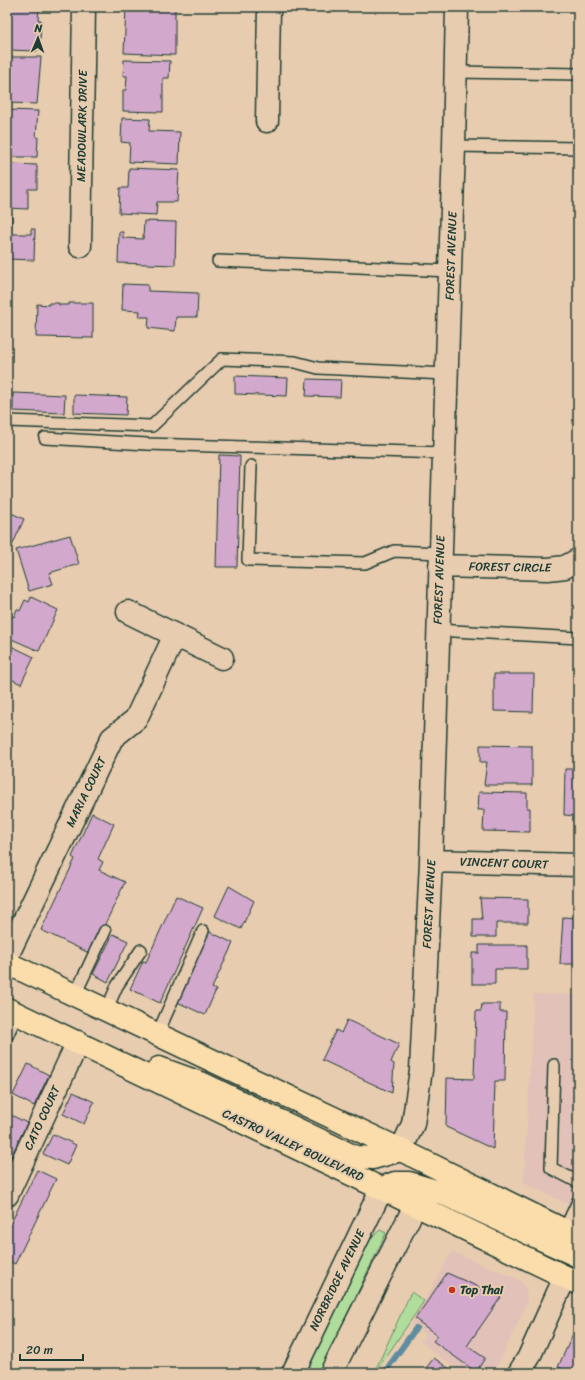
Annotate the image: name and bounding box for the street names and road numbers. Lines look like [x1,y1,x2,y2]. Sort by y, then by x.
street label: MEADOWLARK DRIVE [70,69,94,182]
street label: FOREST AVENUE [438,210,464,301]
street label: FOREST AVENUE [426,534,452,625]
street label: FOREST CIRCLE [469,555,553,579]
street label: MARIA COURT [59,752,113,831]
street label: VINCENT COURT [459,850,549,876]
street label: FOREST AVENUE [416,858,442,949]
street label: CATO COURT [17,1081,67,1154]
street label: CASTRO VALLEY BOULEVARD [219,1102,368,1188]
street label: NORBRIDGE AVENUE [303,1224,372,1335]

